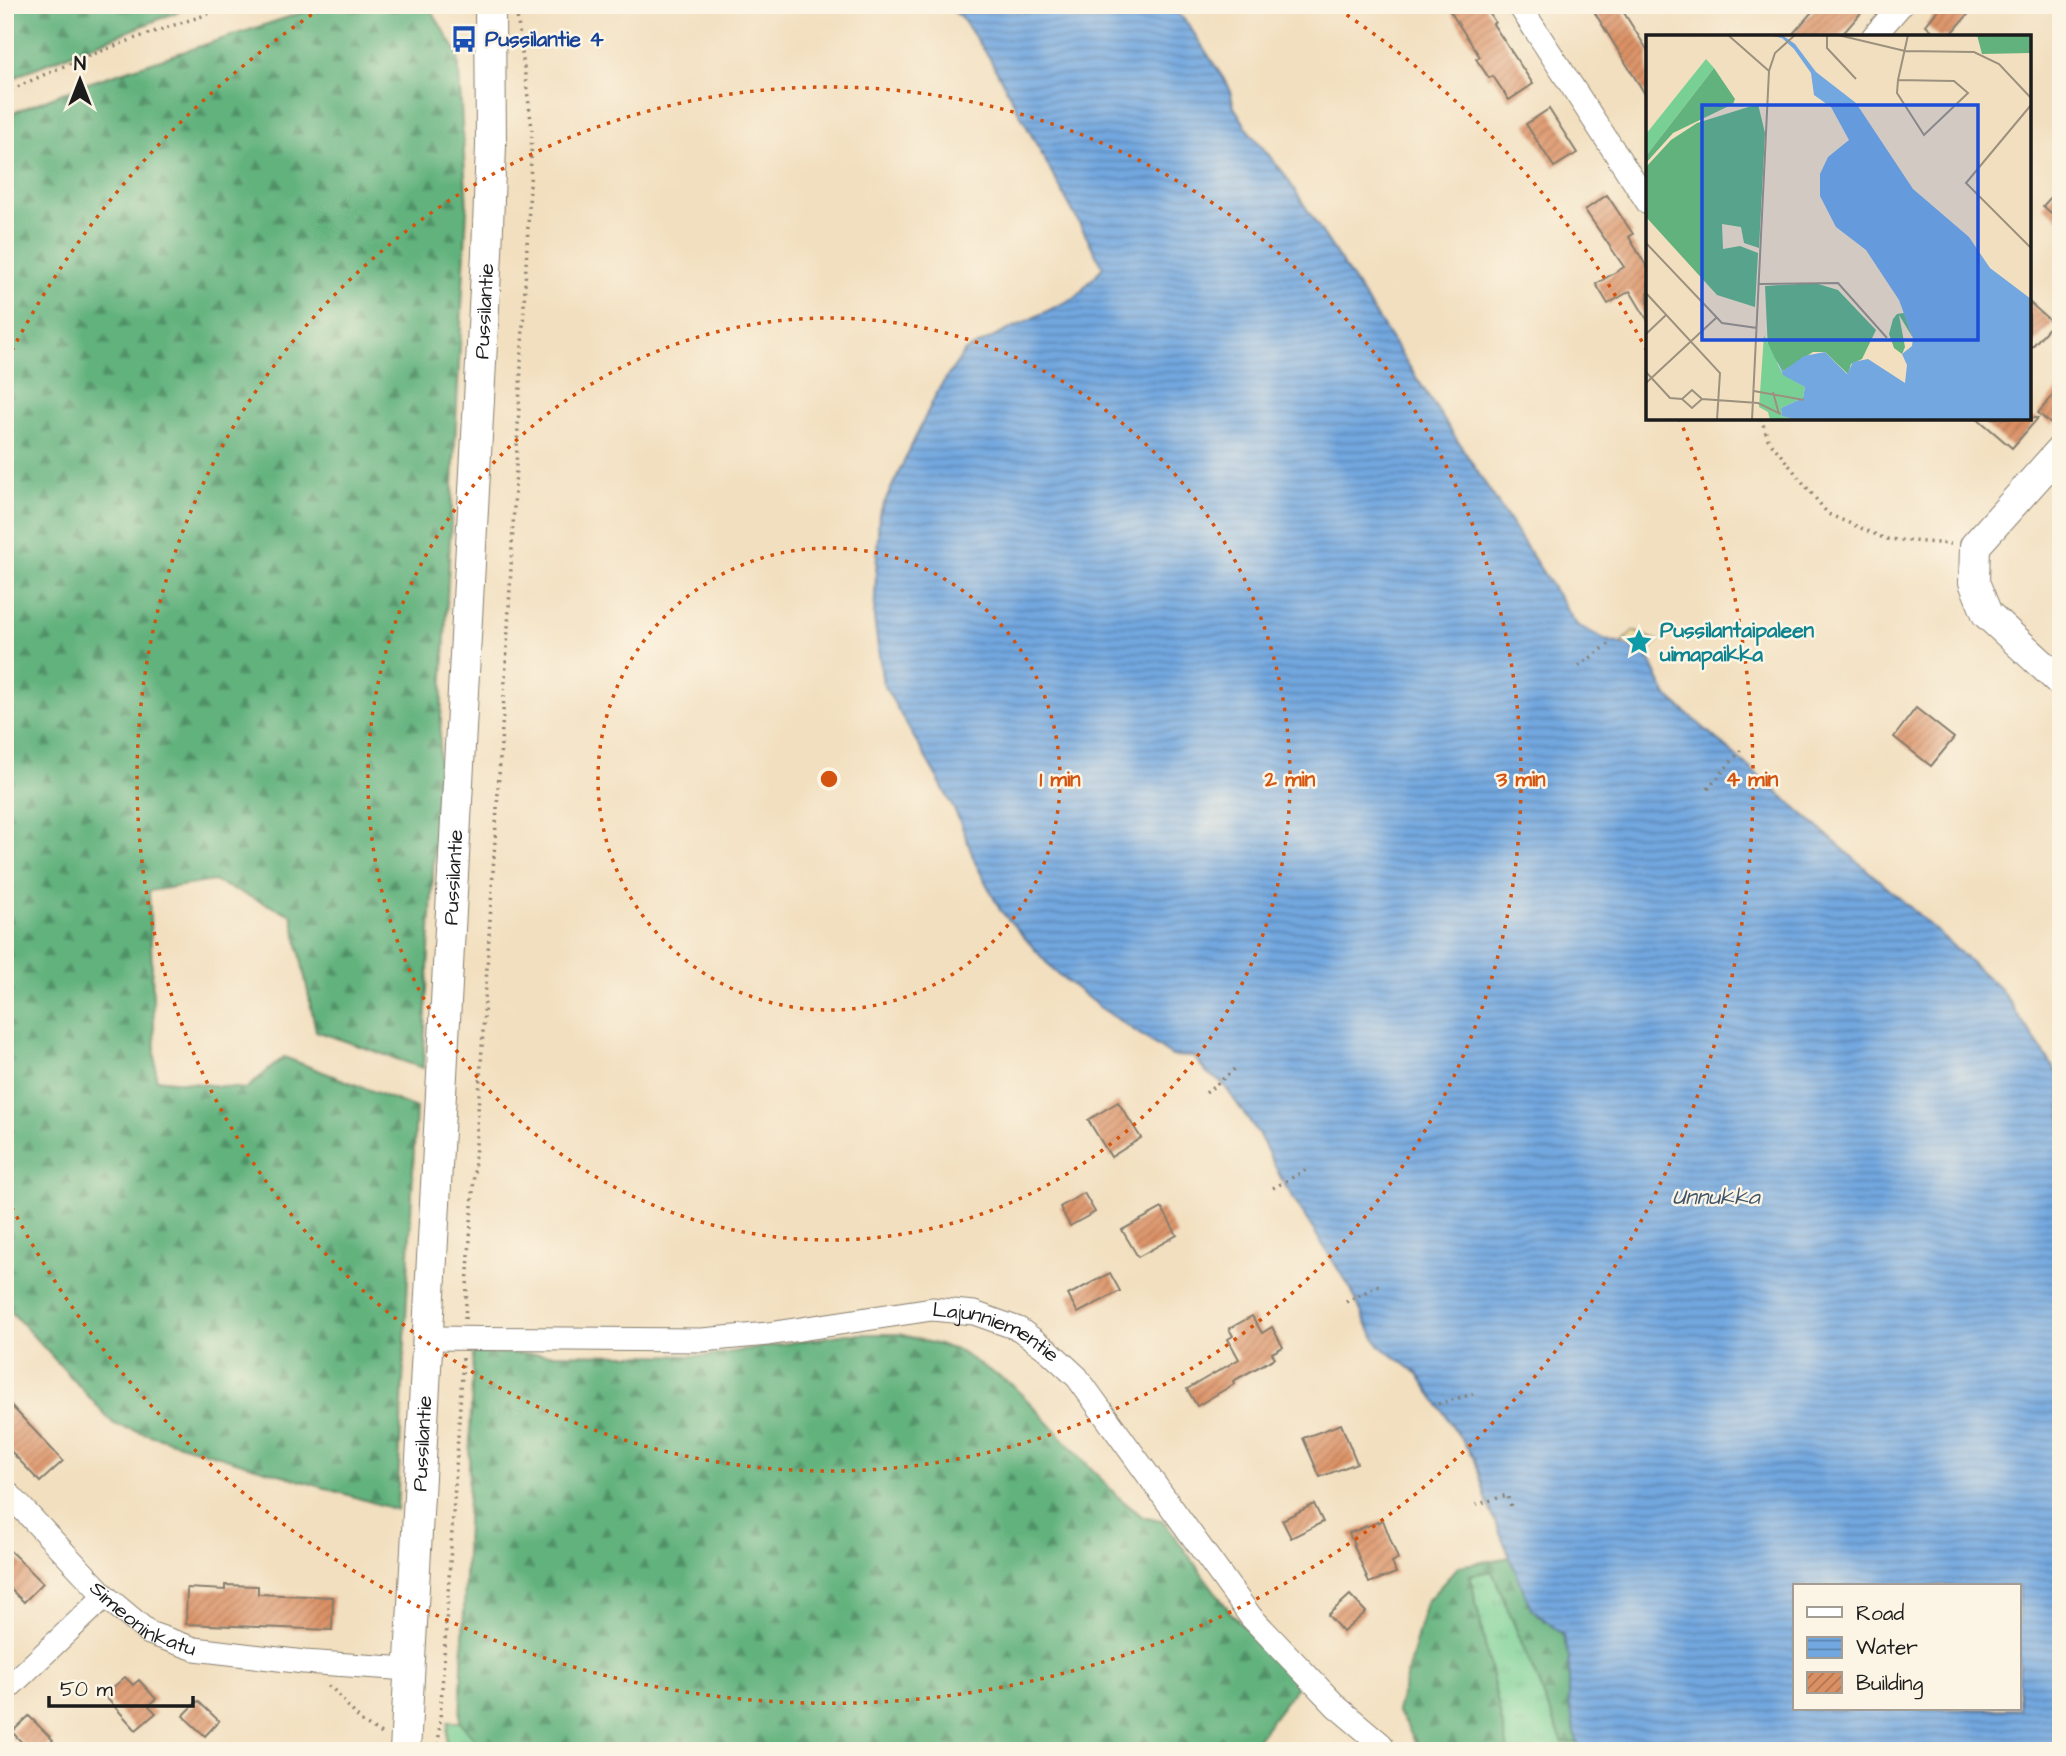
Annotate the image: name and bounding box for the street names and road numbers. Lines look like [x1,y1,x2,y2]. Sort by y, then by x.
street label: Pussilantie [467,262,501,360]
street label: Pussilantie [436,829,470,926]
street label: Lajunniementie [931,1295,1066,1368]
street label: Pussilantie [405,1395,439,1492]
street label: Simeoninkatu [83,1574,201,1663]

